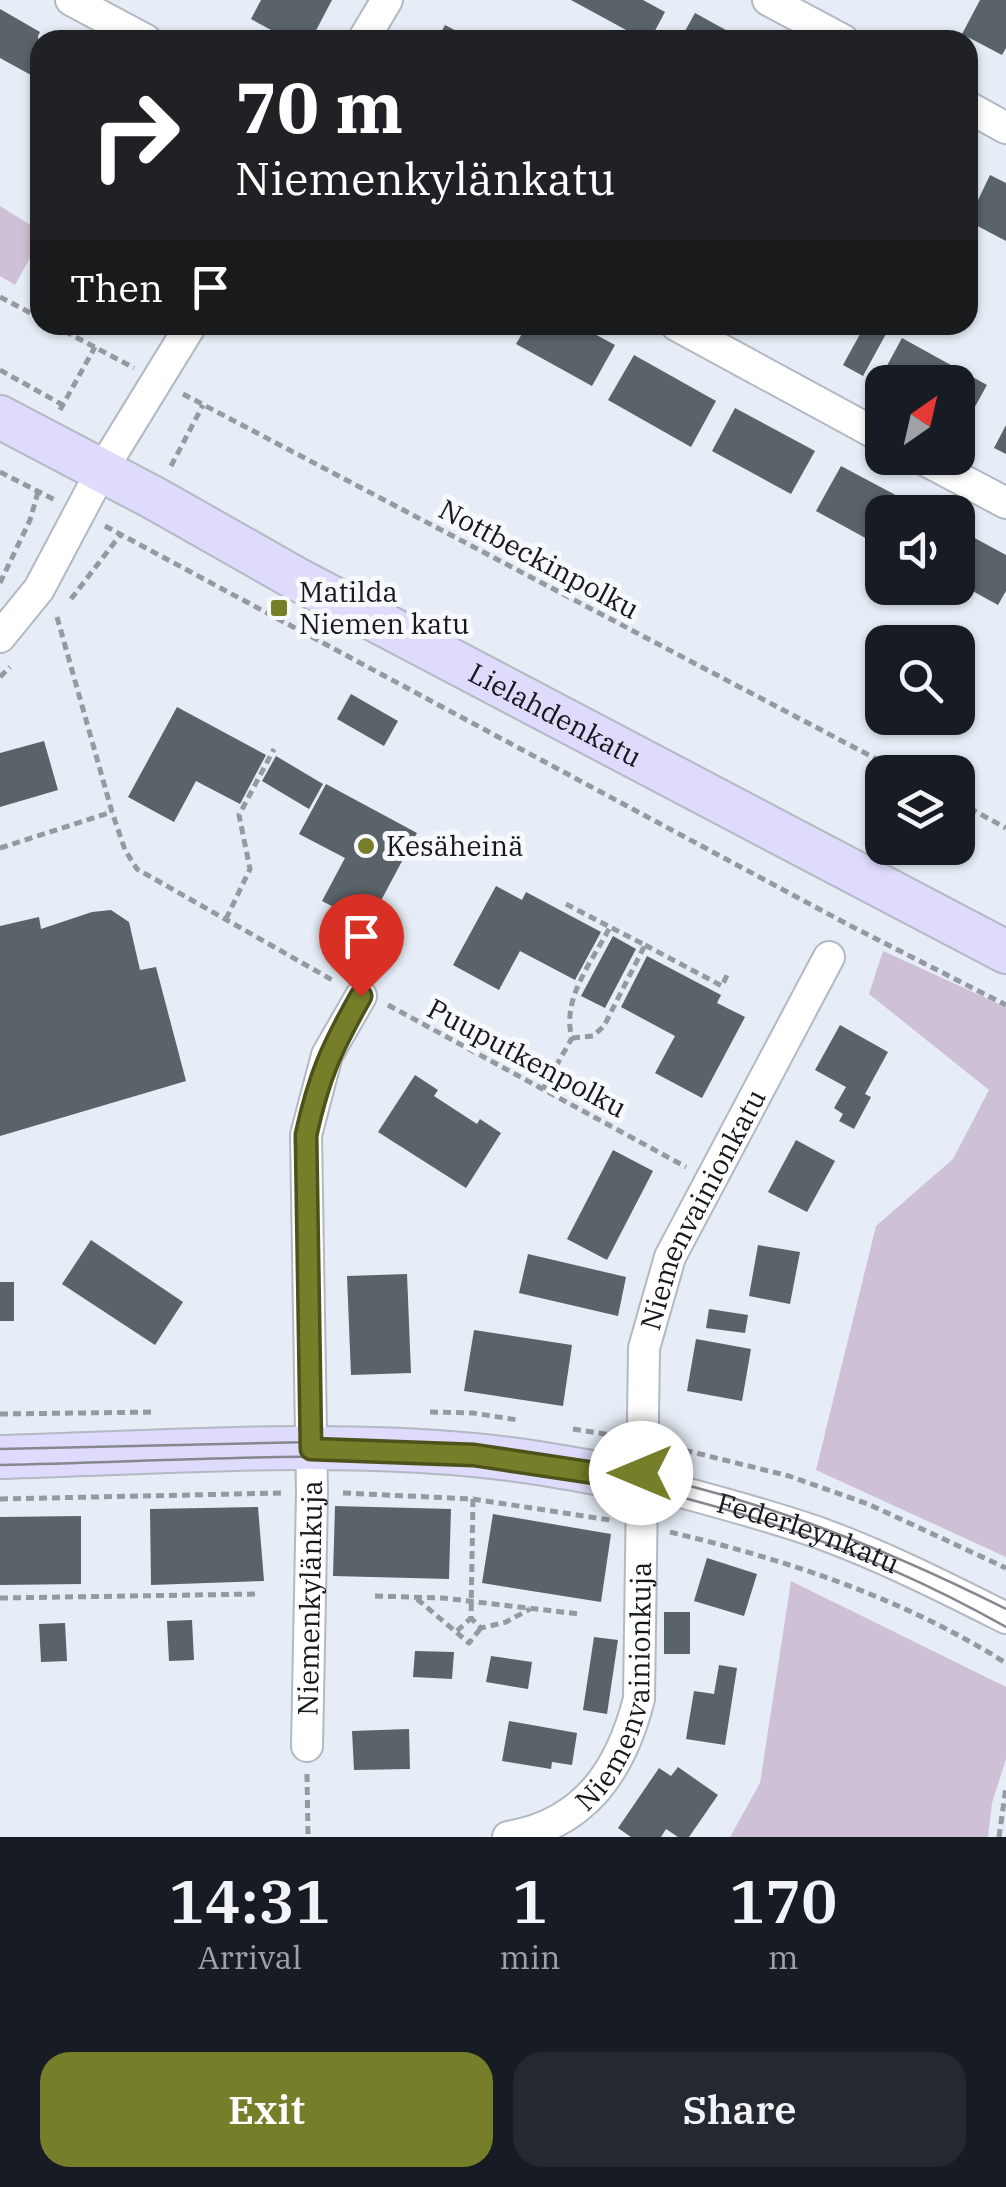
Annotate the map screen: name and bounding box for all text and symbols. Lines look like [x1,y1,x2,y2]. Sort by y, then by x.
text: 70 m [235,61,403,152]
icon: right [70,70,200,200]
text: Niemenkylänkatu [235,149,615,207]
icon: arrive [183,260,238,315]
text: Then [70,263,163,312]
north arrow [865,365,975,475]
map controls [865,365,975,865]
street label: Nottbeckinpolku [433,490,646,627]
button: sound [865,495,975,605]
place label: Matilda Niemen katu [299,573,469,642]
marker: Matilda Niemen katu [268,597,290,619]
button: search [865,625,975,735]
street label: Lielahdenkatu [463,654,648,775]
button: layers [865,755,975,865]
place label: Kesäheinä [386,827,524,864]
marker: Kesäheinä [355,835,377,857]
pin [319,894,404,997]
icon: arrive [334,909,389,964]
street label: Puuputkenpolku [421,989,633,1126]
street label: Niemenvainionkatu [631,1082,774,1334]
position arrow [589,1421,693,1525]
street label: Niemenkylänkuja [289,1480,330,1716]
street label: Federleynkatu [713,1484,905,1582]
street label: Niemenvainionkuja [567,1561,659,1819]
text: 14:31 [169,1861,331,1940]
text: 1 [512,1861,548,1940]
text: 170 [729,1861,837,1940]
text: Arrival [198,1936,302,1978]
text: min [499,1936,560,1978]
text: m [768,1936,798,1978]
button: Exit [40,2052,493,2167]
button: Share [513,2052,966,2167]

